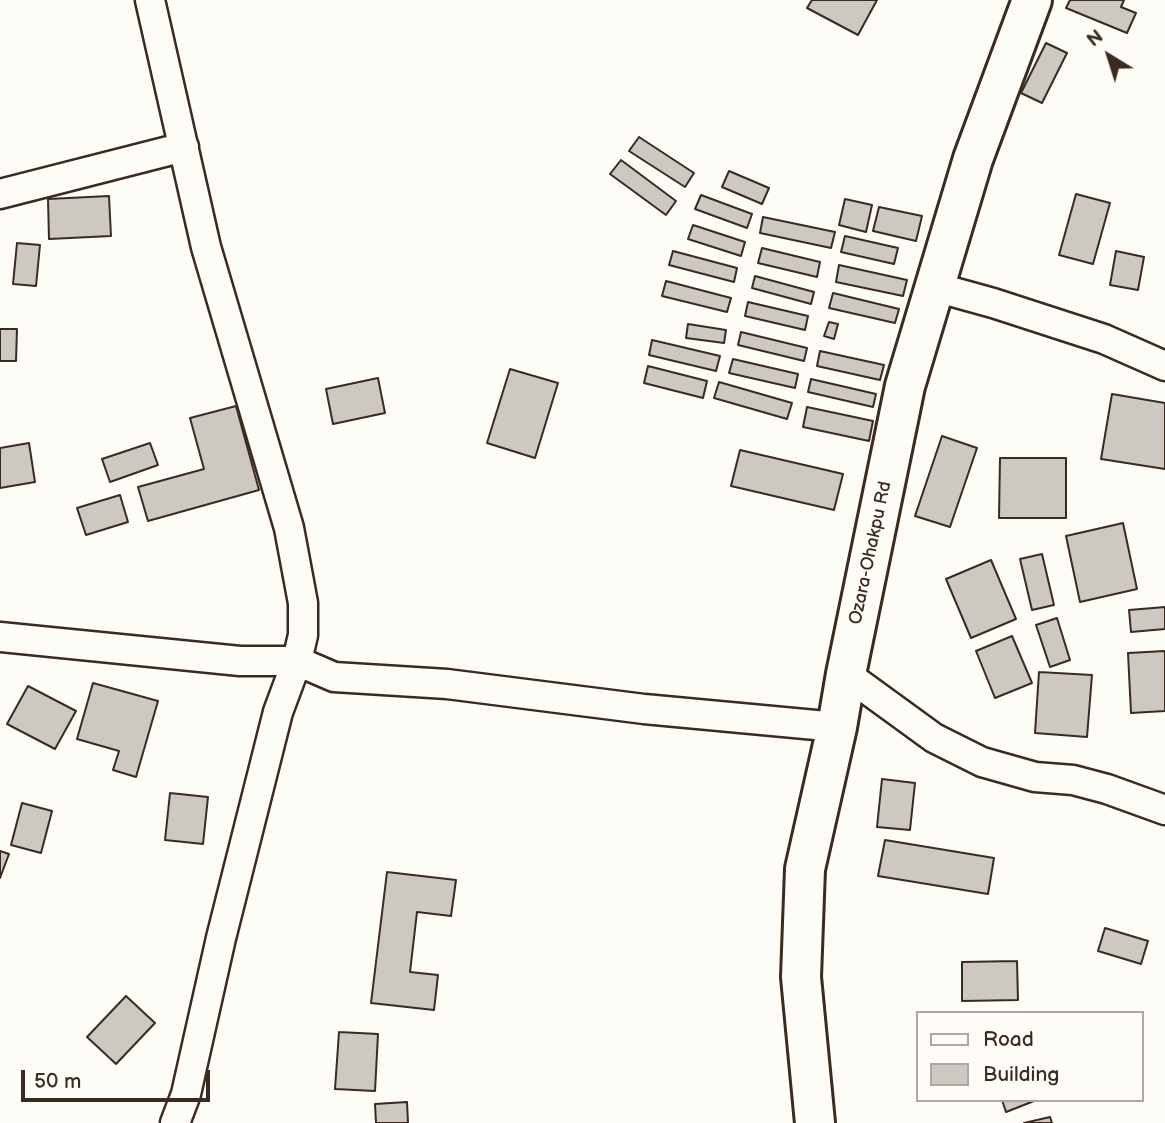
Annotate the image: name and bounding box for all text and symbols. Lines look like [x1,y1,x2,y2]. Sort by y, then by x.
north arrow [1074,21,1144,91]
text: N [1083,26,1108,53]
street label: Ozara-Ohakpu Rd [845,479,897,627]
legend [916,1011,1144,1102]
text: Road [983,1027,1034,1052]
scale bar [24,1056,214,1100]
text: Building [983,1062,1059,1087]
text: 50 m [34,1069,81,1094]

